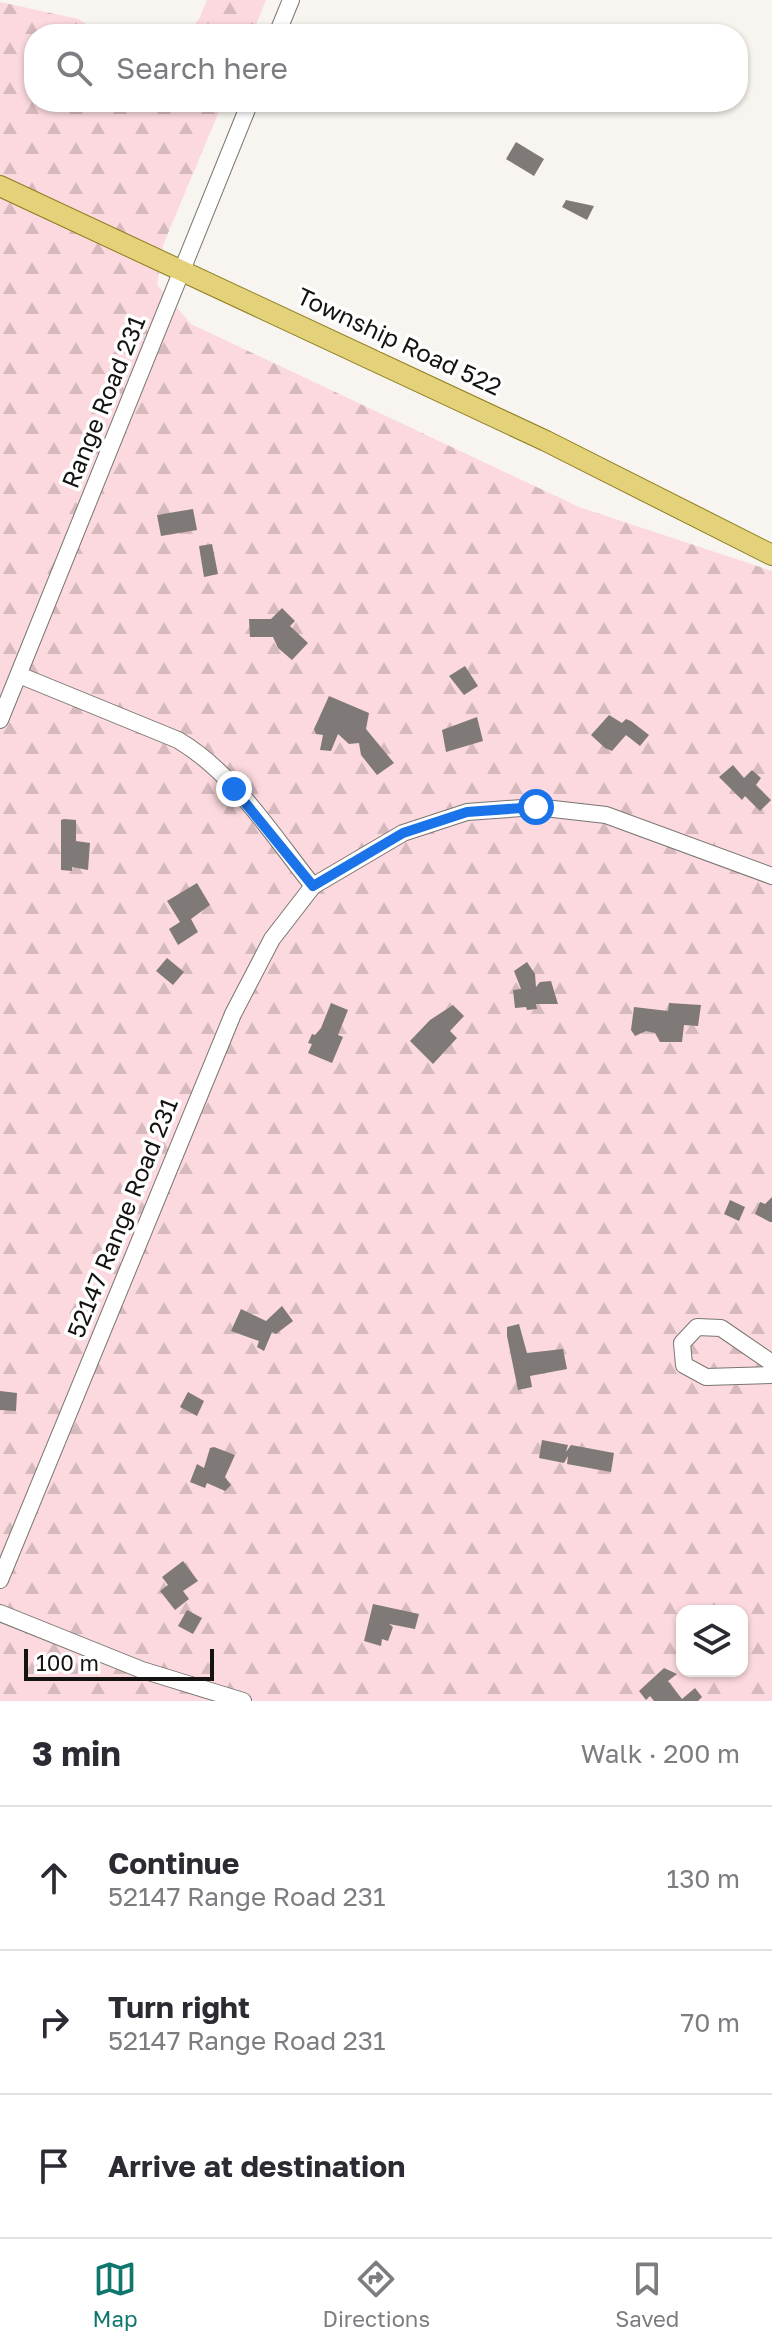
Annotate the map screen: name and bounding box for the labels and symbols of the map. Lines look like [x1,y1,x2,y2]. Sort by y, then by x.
street label: Township Road 522 [293,281,507,401]
street label: Range Road 231 [55,311,150,492]
route end [216,771,252,807]
route start [518,789,554,825]
street label: 52147 Range Road 231 [60,1093,183,1342]
scale bar [24,1645,214,1681]

